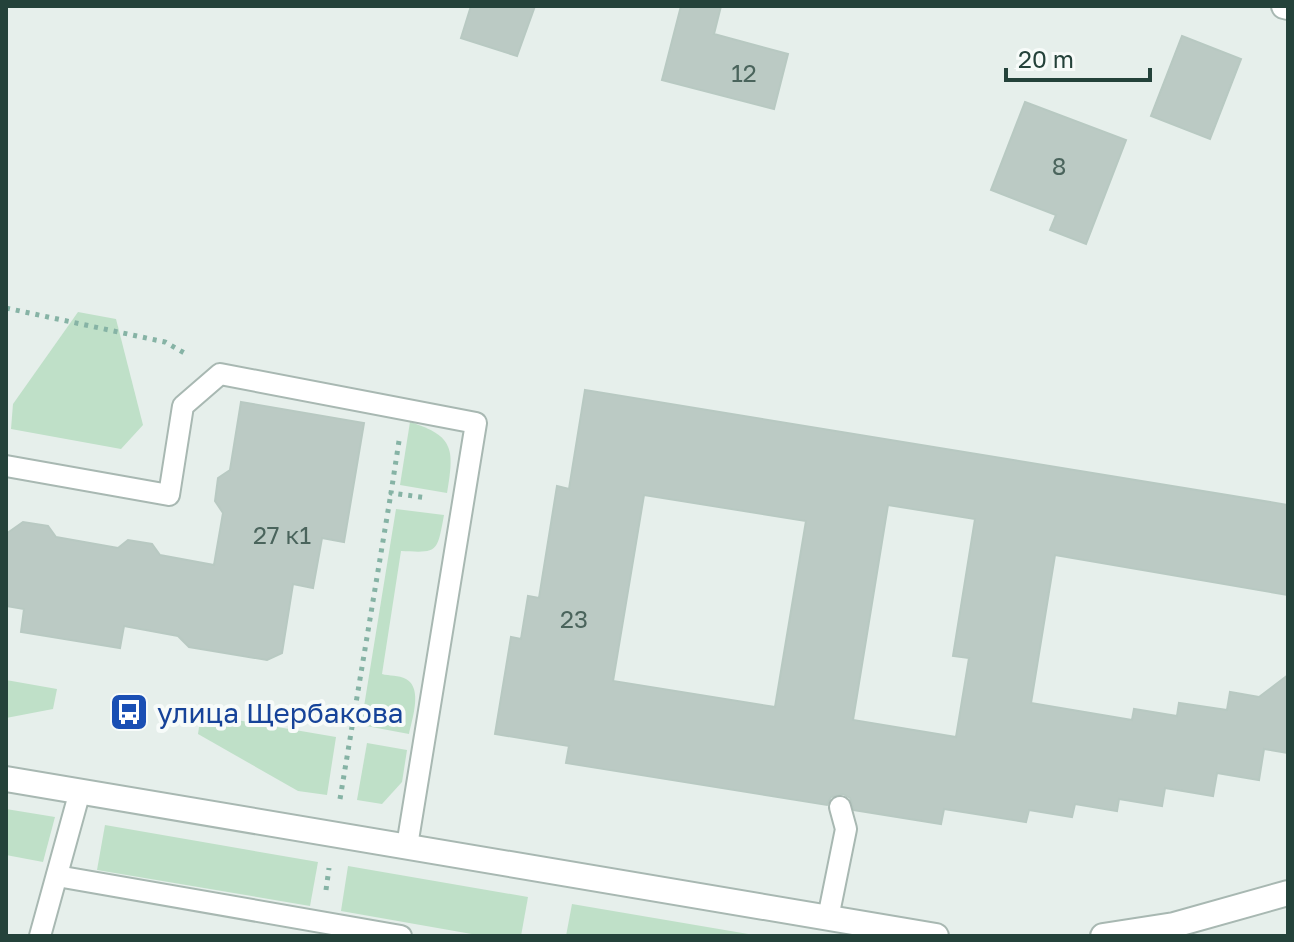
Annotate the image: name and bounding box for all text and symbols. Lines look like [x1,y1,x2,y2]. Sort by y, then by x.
scale bar [1006,32,1150,82]
text: 20 m [1018,44,1074,73]
house number: 12 [731,58,757,87]
house number: 8 [1052,151,1066,180]
house number: 27 к1 [253,520,311,549]
house number: 23 [560,604,588,633]
bus stop icon: улица Щербакова [108,691,150,733]
place label: улица Щербакова [157,696,404,729]

